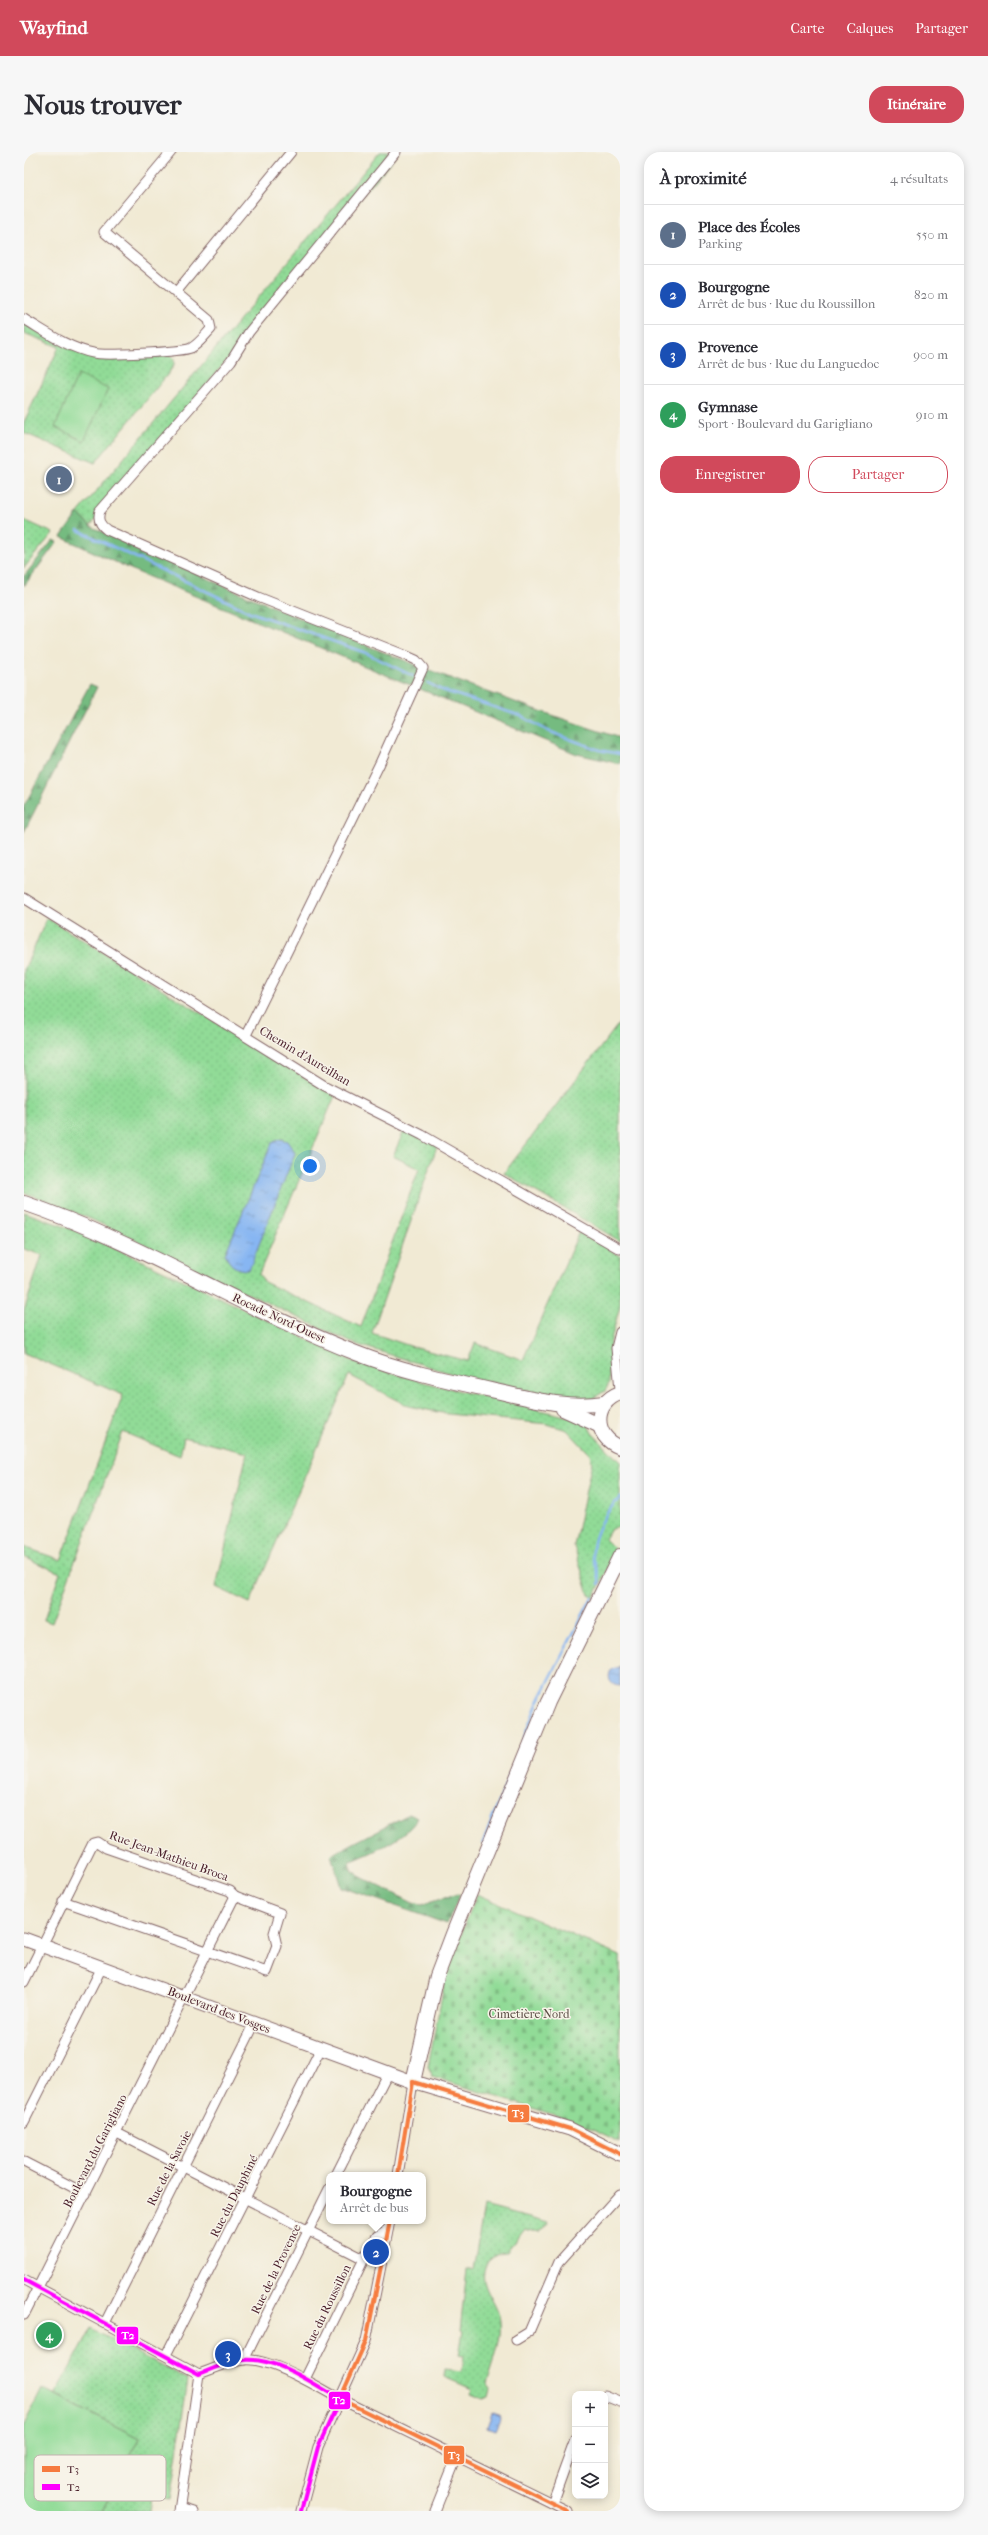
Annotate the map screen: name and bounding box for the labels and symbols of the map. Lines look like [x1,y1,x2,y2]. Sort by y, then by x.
pin: 1 [46,464,72,494]
street label: Chemin d'Aureilhan [257,1023,353,1089]
your location [300,1156,320,1176]
street label: Rocade Nord-Ouest [230,1290,328,1346]
street label: Rue Jean-Mathieu Broca [108,1828,231,1884]
street label: Boulevard des Vosges [166,1984,273,2036]
park label: Cimetière Nord [489,2007,570,2021]
street label: Boulevard du Garigliano [60,2092,130,2210]
line badge: T3 [507,2104,530,2123]
text: T3 [511,2107,524,2120]
street label: Rue de la Savoie [144,2128,194,2208]
street label: Rue du Dauphiné [207,2152,261,2240]
street label: Rue de la Provence [248,2222,304,2316]
pin: 2 [363,2237,389,2267]
street label: Rue du Roussillon [300,2262,354,2352]
pin: 4 [36,2320,62,2350]
line badge: T2 [116,2326,139,2345]
text: T2 [120,2329,135,2342]
pin: 3 [215,2339,241,2369]
line badge: T2 [328,2391,351,2410]
text: T2 [331,2394,346,2407]
line badge: T3 [443,2445,465,2465]
text: T3 [447,2449,460,2462]
legend [34,2455,166,2501]
text: T3 [67,2463,79,2476]
text: T2 [67,2481,80,2494]

